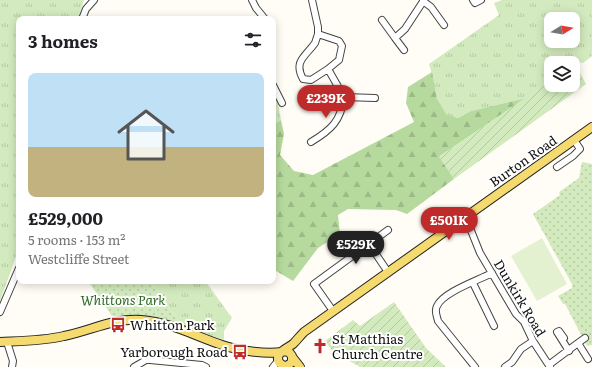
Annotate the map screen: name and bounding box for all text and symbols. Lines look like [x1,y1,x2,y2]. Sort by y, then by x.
north arrow [544,12,580,48]
map controls [544,12,580,92]
text: 3 homes [28,28,98,53]
icon: filters [242,29,264,51]
button: layers [544,56,580,92]
pin: £239K [298,85,354,119]
text: £239K [306,88,346,107]
icon: home [110,99,182,171]
street label: Burton Road [485,130,560,191]
text: £529,000 [28,205,103,230]
pin: £501K [421,207,477,241]
text: £501K [430,210,468,229]
text: 5 rooms · 153 m² [28,230,126,249]
pin: £529K [328,231,384,265]
text: £529K [336,234,376,253]
text: Westcliffe Street [28,249,129,268]
street label: Dunkirk Road [490,256,551,340]
park label: Whittons Park [81,290,166,309]
place label: Whitton Park [130,315,215,334]
bus stop icon: Whitton Park [109,316,127,334]
place label: St Matthias Church Centre [332,329,423,363]
church icon: St Matthias Church Centre [311,337,329,355]
place label: Yarborough Road [120,342,228,361]
bus stop icon: Yarborough Road [231,343,249,361]

